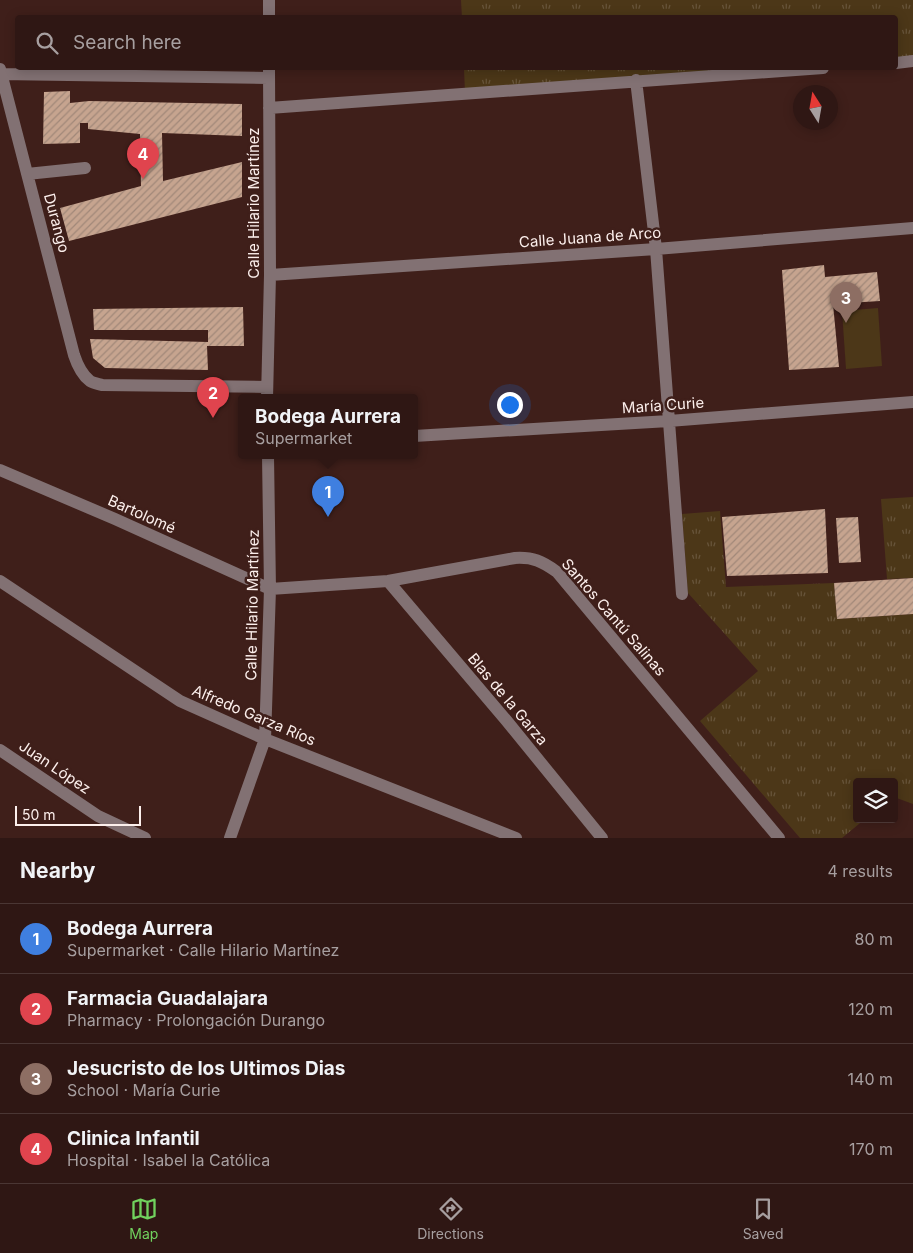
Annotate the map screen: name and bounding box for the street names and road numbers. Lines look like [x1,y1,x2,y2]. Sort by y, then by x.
street label: Calle Hilario Martínez [244,127,263,279]
street label: Durango [40,191,74,255]
street label: Calle Juana de Arco [518,223,662,251]
street label: María Curie [621,393,705,417]
street label: Bartolomé [105,491,179,537]
street label: Calle Hilario Martínez [241,529,263,681]
street label: Santos Cantú Salinas [558,554,670,680]
street label: Blas de la Garza [464,649,552,749]
street label: Alfredo Garza Ríos [189,680,319,750]
street label: Juan López [16,736,94,798]

